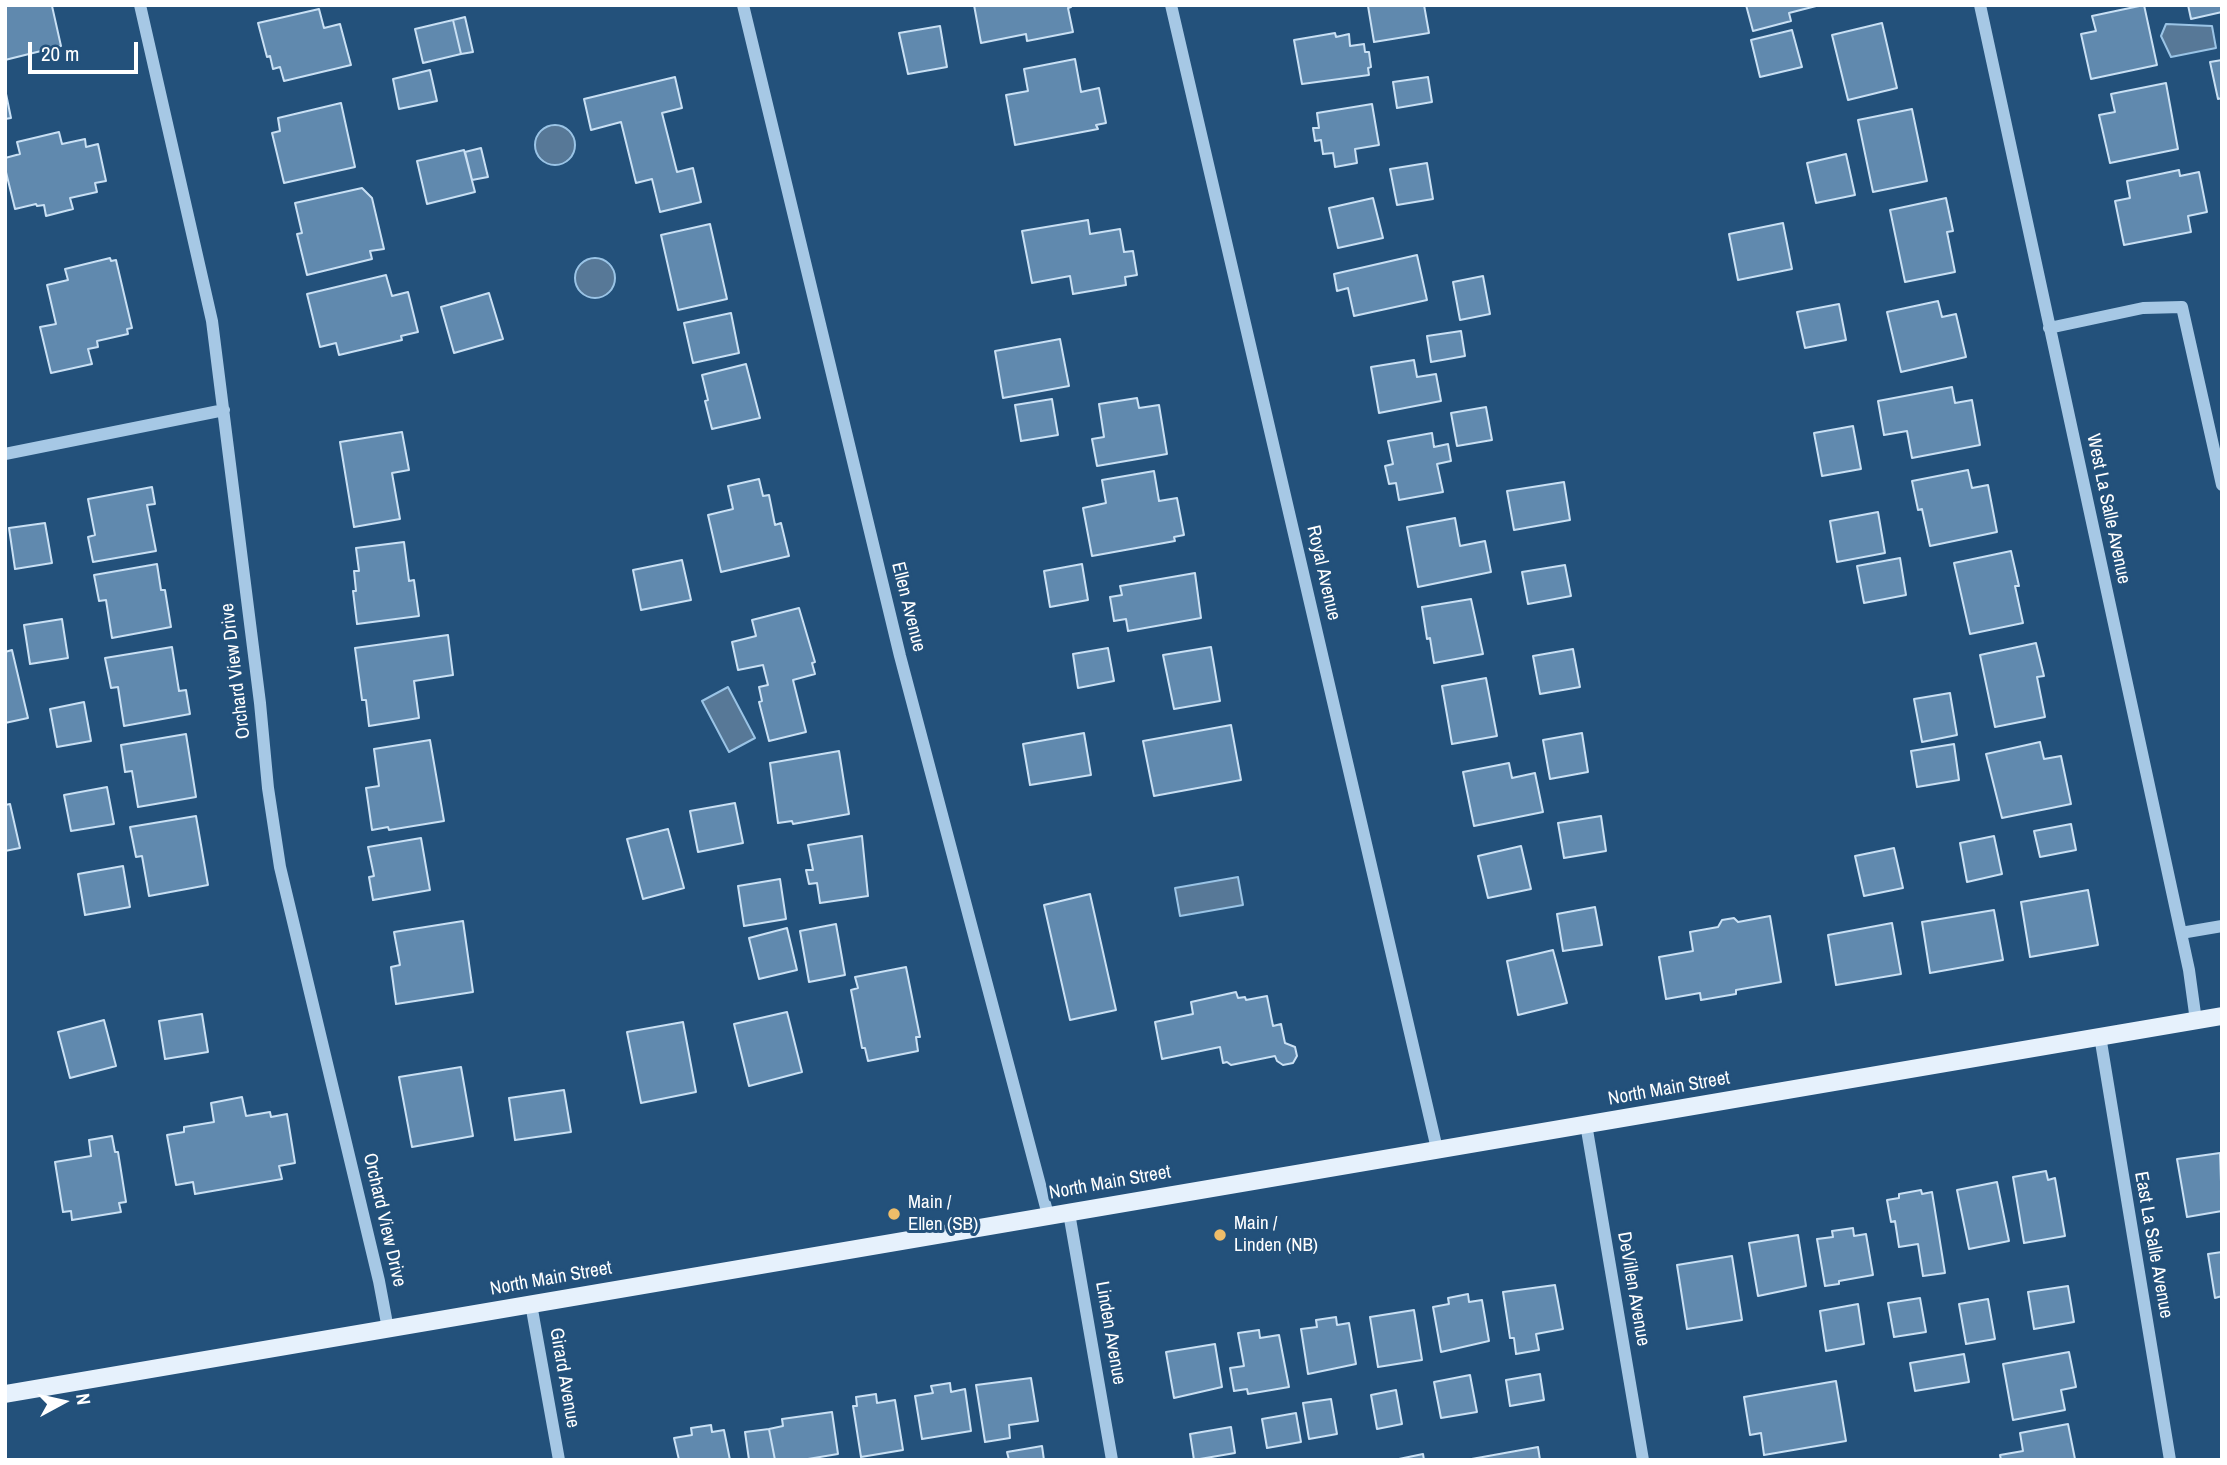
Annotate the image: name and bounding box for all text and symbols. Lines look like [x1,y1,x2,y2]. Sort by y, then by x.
scale bar [32,28,142,72]
text: 20 m [41,39,79,68]
street label: West La Salle Avenue [2081,432,2135,586]
street label: Royal Avenue [1301,523,1345,623]
street label: Ellen Avenue [886,560,930,654]
street label: Orchard View Drive [216,602,256,740]
street label: North Main Street [1606,1067,1732,1111]
street label: Orchard View Drive [358,1151,410,1289]
street label: North Main Street [1047,1161,1173,1205]
street label: East La Salle Avenue [2129,1170,2177,1320]
place label: Main / Ellen (SB) [908,1192,978,1236]
marker: Main / Ellen (SB) [886,1206,902,1222]
place label: Main / Linden (NB) [1234,1213,1318,1257]
marker: Main / Linden (NB) [1212,1227,1228,1243]
street label: DeVillen Avenue [1612,1230,1654,1348]
street label: North Main Street [488,1257,614,1301]
street label: Linden Avenue [1090,1280,1130,1386]
street label: Girard Avenue [544,1326,584,1430]
north arrow [28,1367,98,1437]
text: N [70,1392,97,1406]

